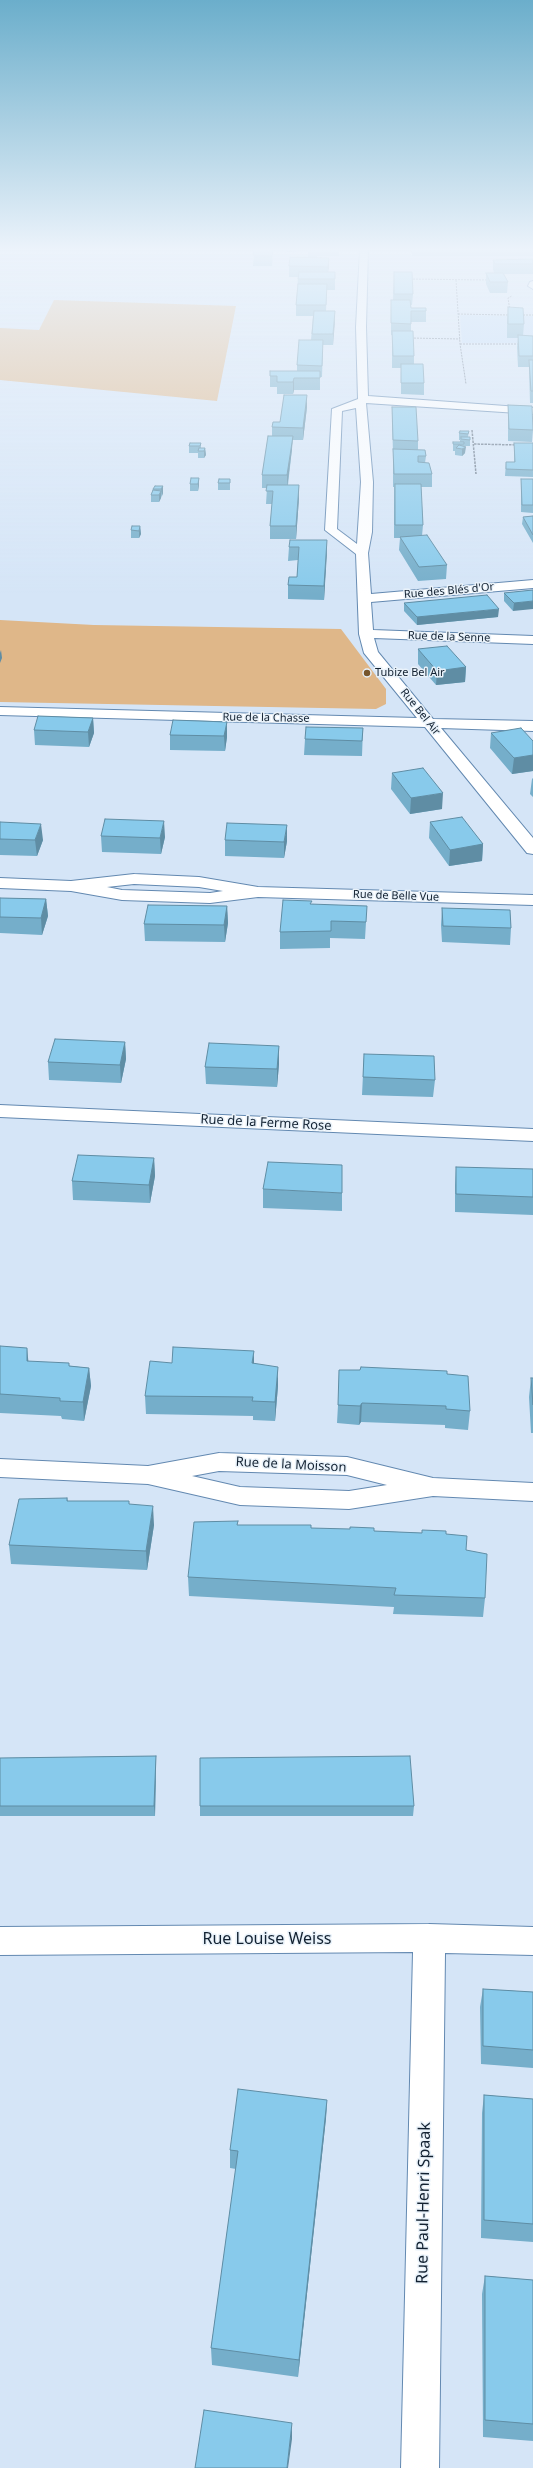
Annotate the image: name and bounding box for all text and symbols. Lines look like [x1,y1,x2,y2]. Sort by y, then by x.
street label: Rue des Blés d'Or [403,580,495,602]
street label: Rue de la Senne [408,629,490,645]
place label: Tubize Bel Air [375,666,445,680]
marker: Tubize Bel Air [362,668,372,678]
street label: Rue Bel Air [397,686,443,738]
street label: Rue de la Chasse [222,711,310,725]
street label: Rue de Belle Vue [353,888,439,904]
street label: Rue de la Ferme Rose [200,1112,332,1134]
street label: Rue de la Moisson [235,1454,347,1476]
street label: Rue Louise Weiss [203,1929,331,1949]
street label: Rue Paul-Henri Spaak [413,2122,435,2284]

